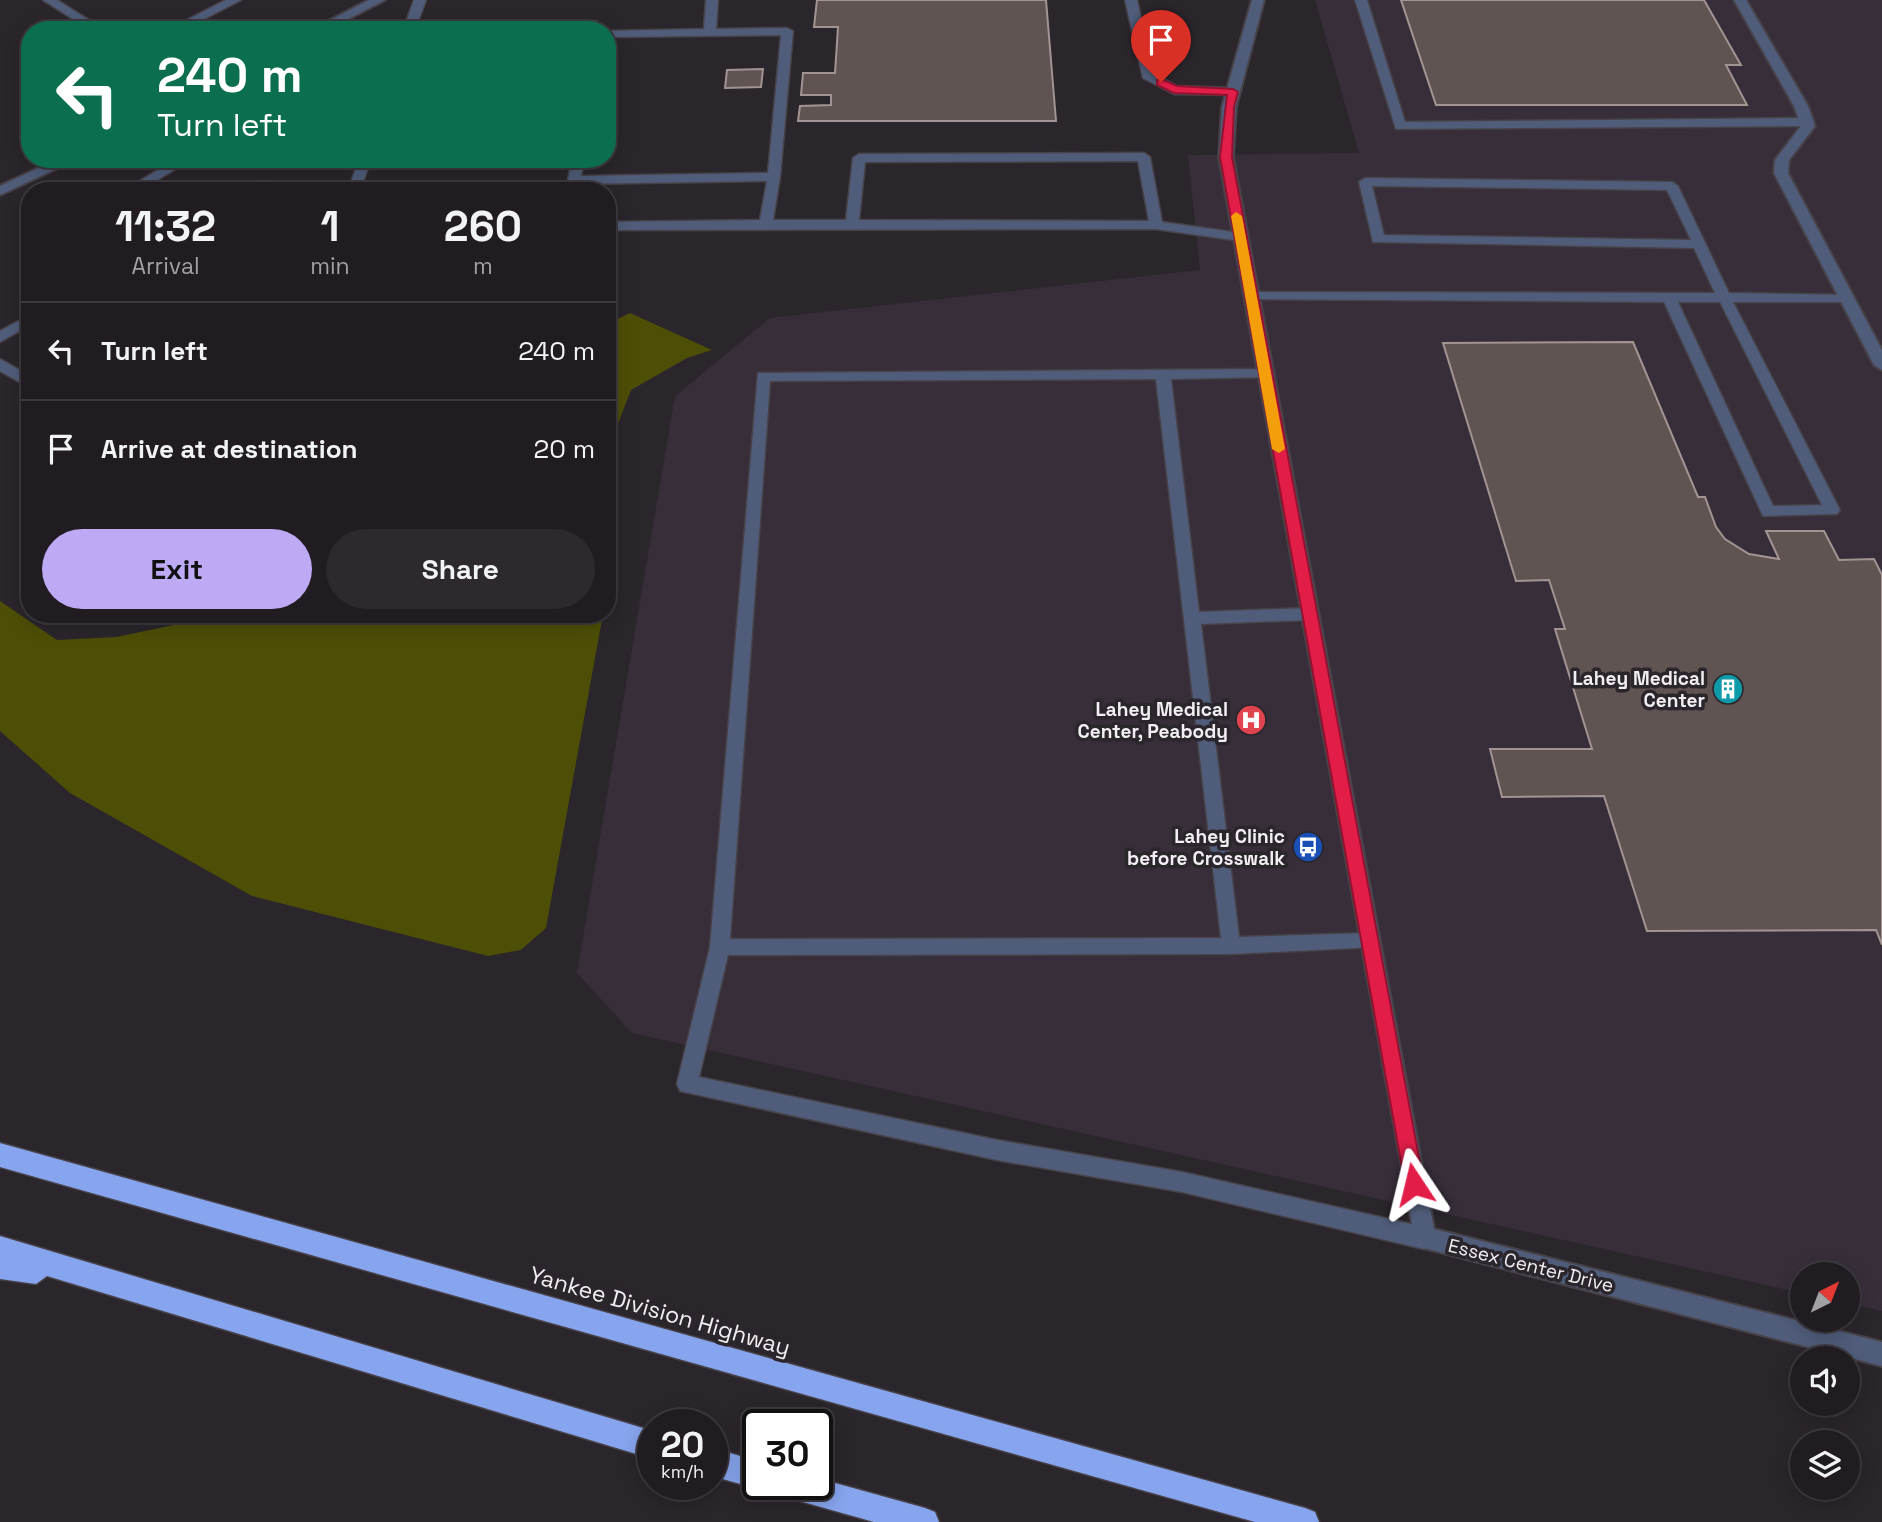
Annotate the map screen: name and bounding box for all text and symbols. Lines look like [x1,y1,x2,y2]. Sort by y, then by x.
pin [1131,10,1191,82]
icon: arrive [1142,21,1180,59]
text: 240 m [157,44,303,106]
icon: left [42,49,133,140]
text: Turn left [157,105,287,145]
text: 11:32 [115,200,216,253]
text: 1 [320,200,339,253]
text: 260 [444,200,522,253]
text: Arrival [131,251,200,281]
text: min [310,251,350,281]
text: m [473,251,493,281]
icon: left [42,332,80,370]
text: Turn left [101,334,208,368]
text: 240 m [518,334,595,368]
icon: arrive [42,430,80,468]
text: Arrive at destination [101,432,358,466]
text: 20 m [534,432,595,466]
button: Exit [42,529,312,609]
button: Share [326,529,595,609]
place label: Lahey Medical Center [1572,666,1705,713]
building icon: Lahey Medical Center [1711,672,1745,706]
place label: Lahey Medical Center, Peabody [1077,697,1228,744]
hospital icon: Lahey Medical Center, Peabody [1234,703,1268,737]
place label: Lahey Clinic before Crosswalk [1127,824,1285,871]
bus stop icon: Lahey Clinic before Crosswalk [1291,830,1325,864]
position arrow [1377,1147,1451,1221]
street label: Essex Center Drive [1446,1233,1616,1298]
street label: Yankee Division Highway [526,1259,794,1363]
north arrow [1790,1262,1860,1332]
map controls [1790,1262,1860,1500]
button: sound [1790,1346,1860,1416]
speed limit sign: 30 [742,1409,833,1500]
text: 20 [661,1423,704,1467]
button: layers [1790,1430,1860,1500]
text: km/h [661,1460,704,1483]

